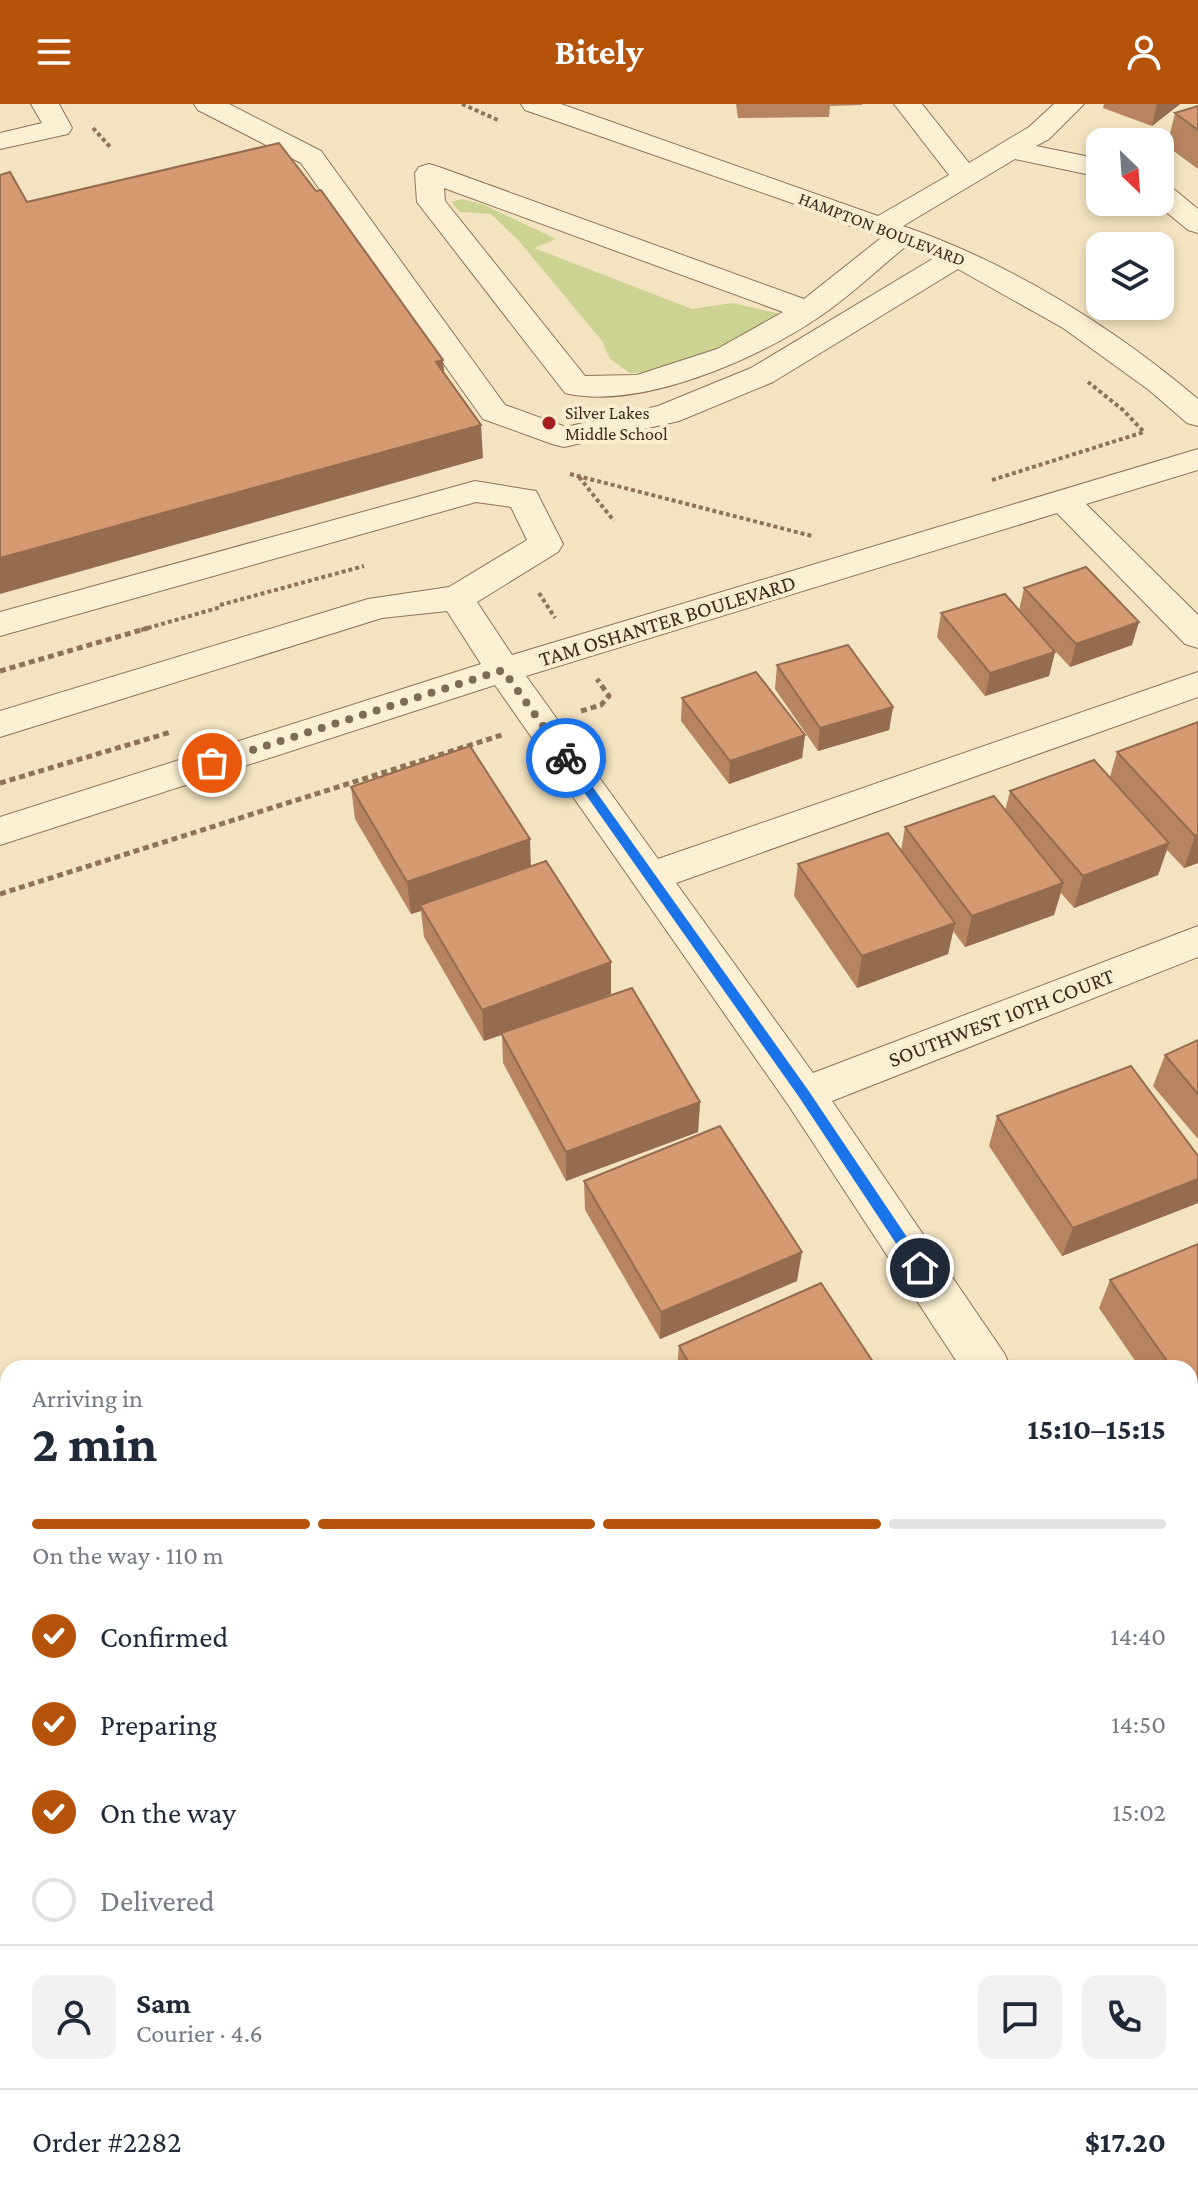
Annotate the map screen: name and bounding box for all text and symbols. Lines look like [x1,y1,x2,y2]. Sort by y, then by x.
icon: menu [32,30,76,74]
icon: person [1122,30,1166,74]
text: Bitely [555,32,643,72]
north arrow [1086,128,1174,216]
map controls [1086,128,1174,320]
street label: HAMPTON BOULEVARD [796,188,968,270]
button: layers [1086,232,1174,320]
place label: Silver Lakes Middle School [565,403,668,444]
marker: Silver Lakes Middle School [540,414,558,432]
street label: TAM OSHANTER BOULEVARD [536,569,799,672]
courier [526,718,606,798]
pin [178,729,246,797]
icon: bike [544,736,588,780]
icon: bag [190,741,234,785]
street label: SOUTHWEST 10TH COURT [885,963,1118,1072]
pin [886,1234,954,1302]
icon: home [898,1246,942,1290]
text: Arriving in [32,1384,143,1413]
text: 15:10–15:15 [1027,1412,1166,1445]
text: 2 min [32,1414,157,1472]
text: On the way · 110 m [32,1541,224,1570]
icon: check [32,1614,76,1658]
text: Confirmed [100,1620,228,1653]
text: 14:40 [1110,1622,1166,1651]
icon: check [32,1702,76,1746]
text: Preparing [100,1708,217,1741]
text: 14:50 [1111,1710,1166,1739]
icon: check [32,1790,76,1834]
text: On the way [100,1796,236,1829]
text: 15:02 [1112,1798,1166,1827]
text: Delivered [100,1884,215,1917]
button: person [32,1975,116,2059]
button: chat [978,1975,1062,2059]
button: phone [1082,1975,1166,2059]
text: Sam [136,1986,191,2019]
text: Courier · 4.6 [136,2019,263,2048]
text: Order #2282 [32,2125,182,2158]
text: $17.20 [1085,2125,1166,2158]

